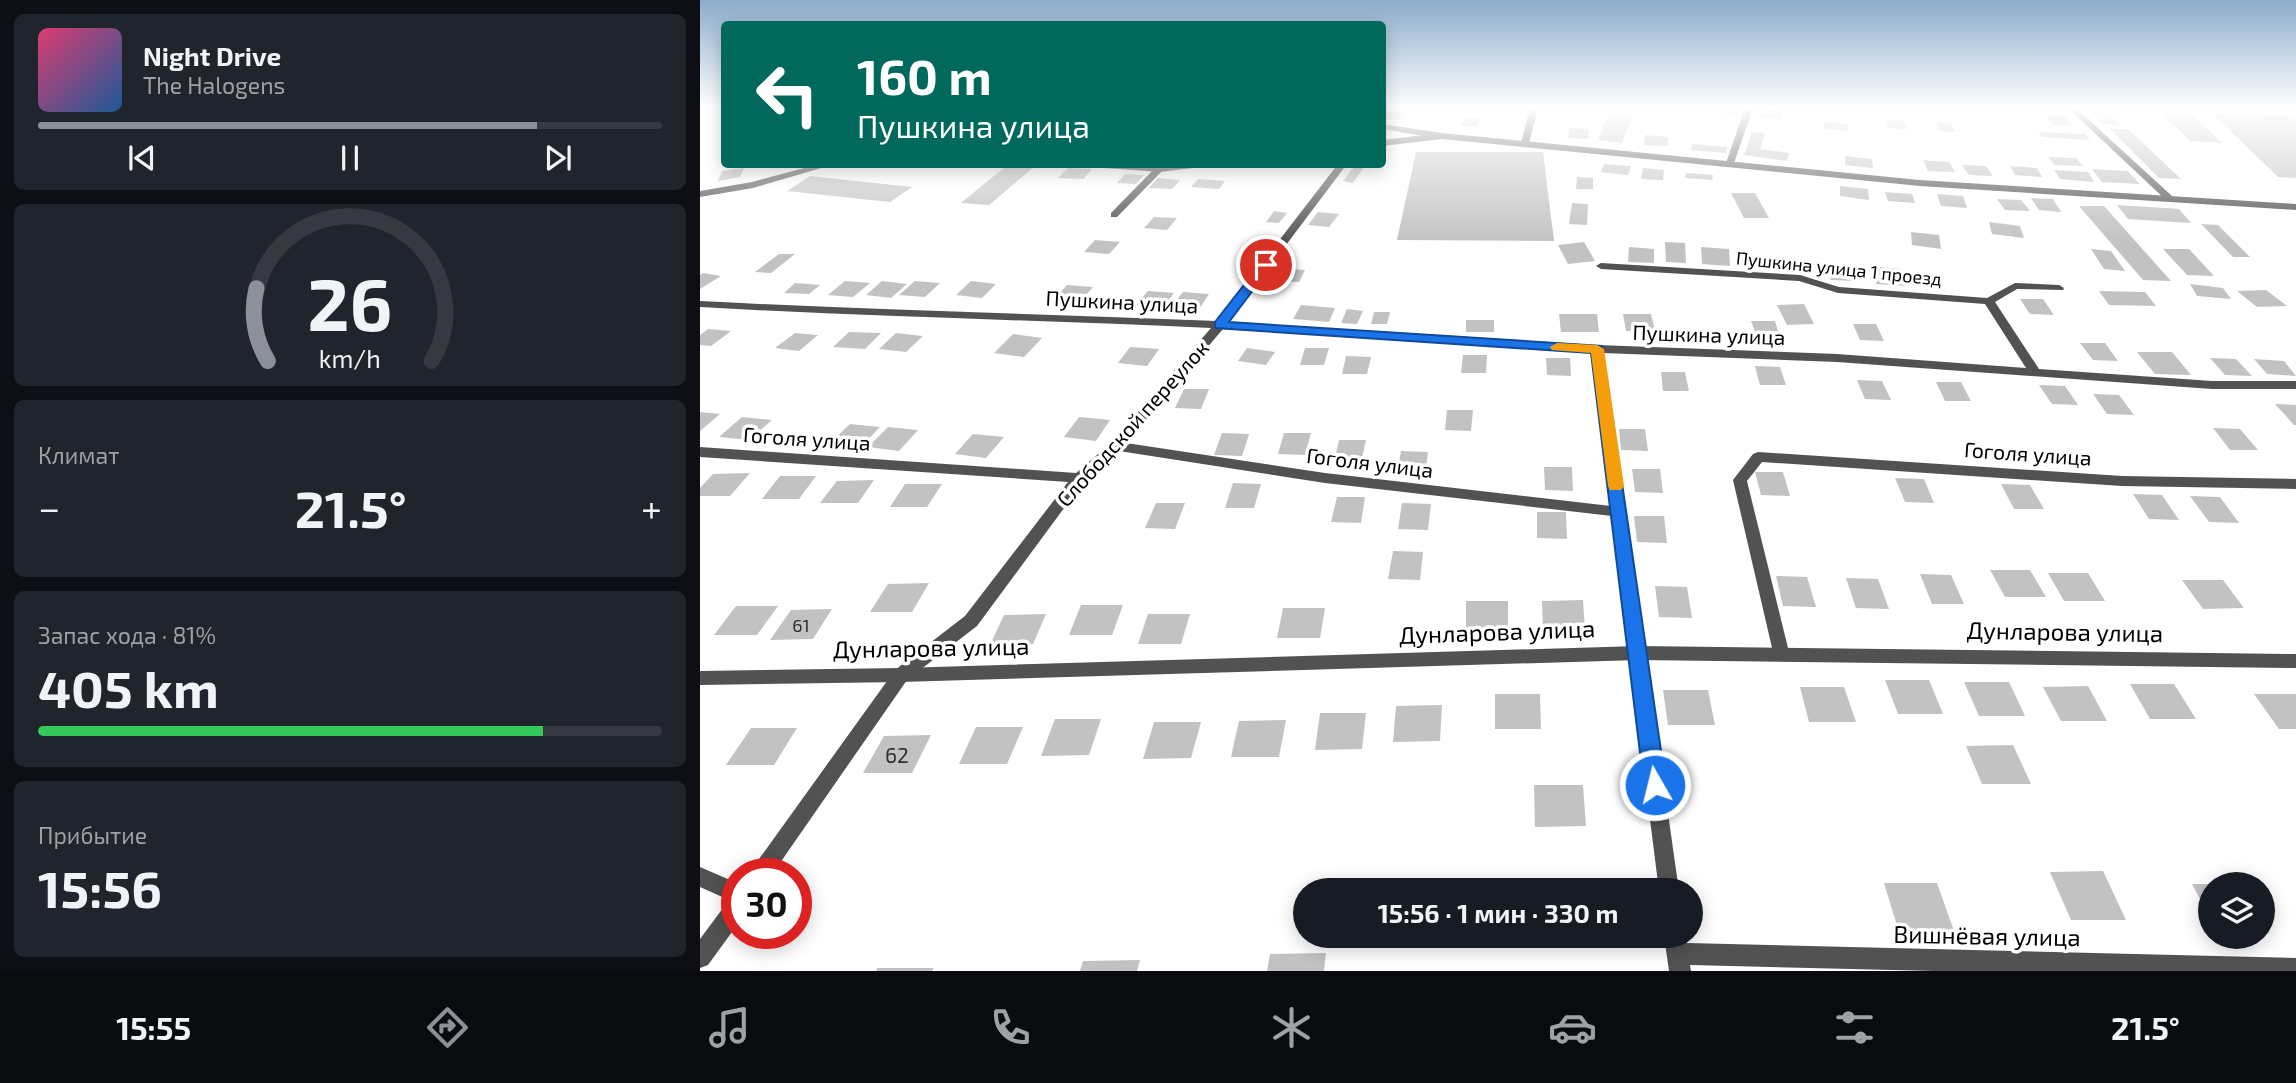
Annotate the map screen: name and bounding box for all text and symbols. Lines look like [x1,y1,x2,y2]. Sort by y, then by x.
text: Night Drive [143,40,281,71]
text: 160 m [857,46,992,105]
icon: left [742,49,833,140]
text: The Halogens [143,71,285,99]
text: Пушкина улица [857,106,1090,144]
icon: previous [123,139,161,177]
icon: pause [331,139,369,177]
icon: next [539,139,577,177]
pin [1236,235,1296,295]
icon: arrive [1247,246,1285,284]
street label: Пушкина улица 1 проезд [1735,246,1943,290]
text: 26 [307,259,393,347]
street label: Пушкина улица [1045,285,1199,318]
street label: Пушкина улица [1632,319,1786,350]
street label: Слободской переулок [1051,335,1214,512]
text: km/h [319,343,381,373]
street label: Гоголя улица [742,421,871,456]
street label: Гоголя улица [1963,436,2092,471]
text: Климат [38,441,119,469]
street label: Гоголя улица [1305,442,1435,483]
text: 21.5° [295,476,407,538]
text: − [38,484,60,530]
text: + [641,484,662,530]
street label: Дунларова улица [1398,613,1596,650]
house number: 61 [792,614,810,636]
street label: Дунларова улица [1966,615,2163,648]
text: Запас хода · 81% [38,621,216,649]
street label: Дунларова улица [833,631,1030,664]
text: 405 km [38,656,219,718]
house number: 62 [885,742,909,767]
position arrow [1618,748,1692,822]
text: Прибытие [38,821,147,849]
text: 15:56 [38,856,162,918]
speed limit sign: 30 [721,858,812,949]
map controls [2198,872,2275,949]
button: layers [2198,872,2275,949]
text: 15:56 · 1 мин · 330 m [1378,897,1618,928]
street label: Вишнёвая улица [1893,919,2081,952]
icon: directions [423,1003,472,1052]
icon: music [705,1003,754,1052]
icon: phone [986,1003,1035,1052]
icon: climate [1267,1003,1316,1052]
icon: car [1548,1003,1597,1052]
icon: filters [1830,1003,1879,1052]
text: 15:55 [116,1008,191,1046]
text: 21.5° [2111,1008,2180,1046]

